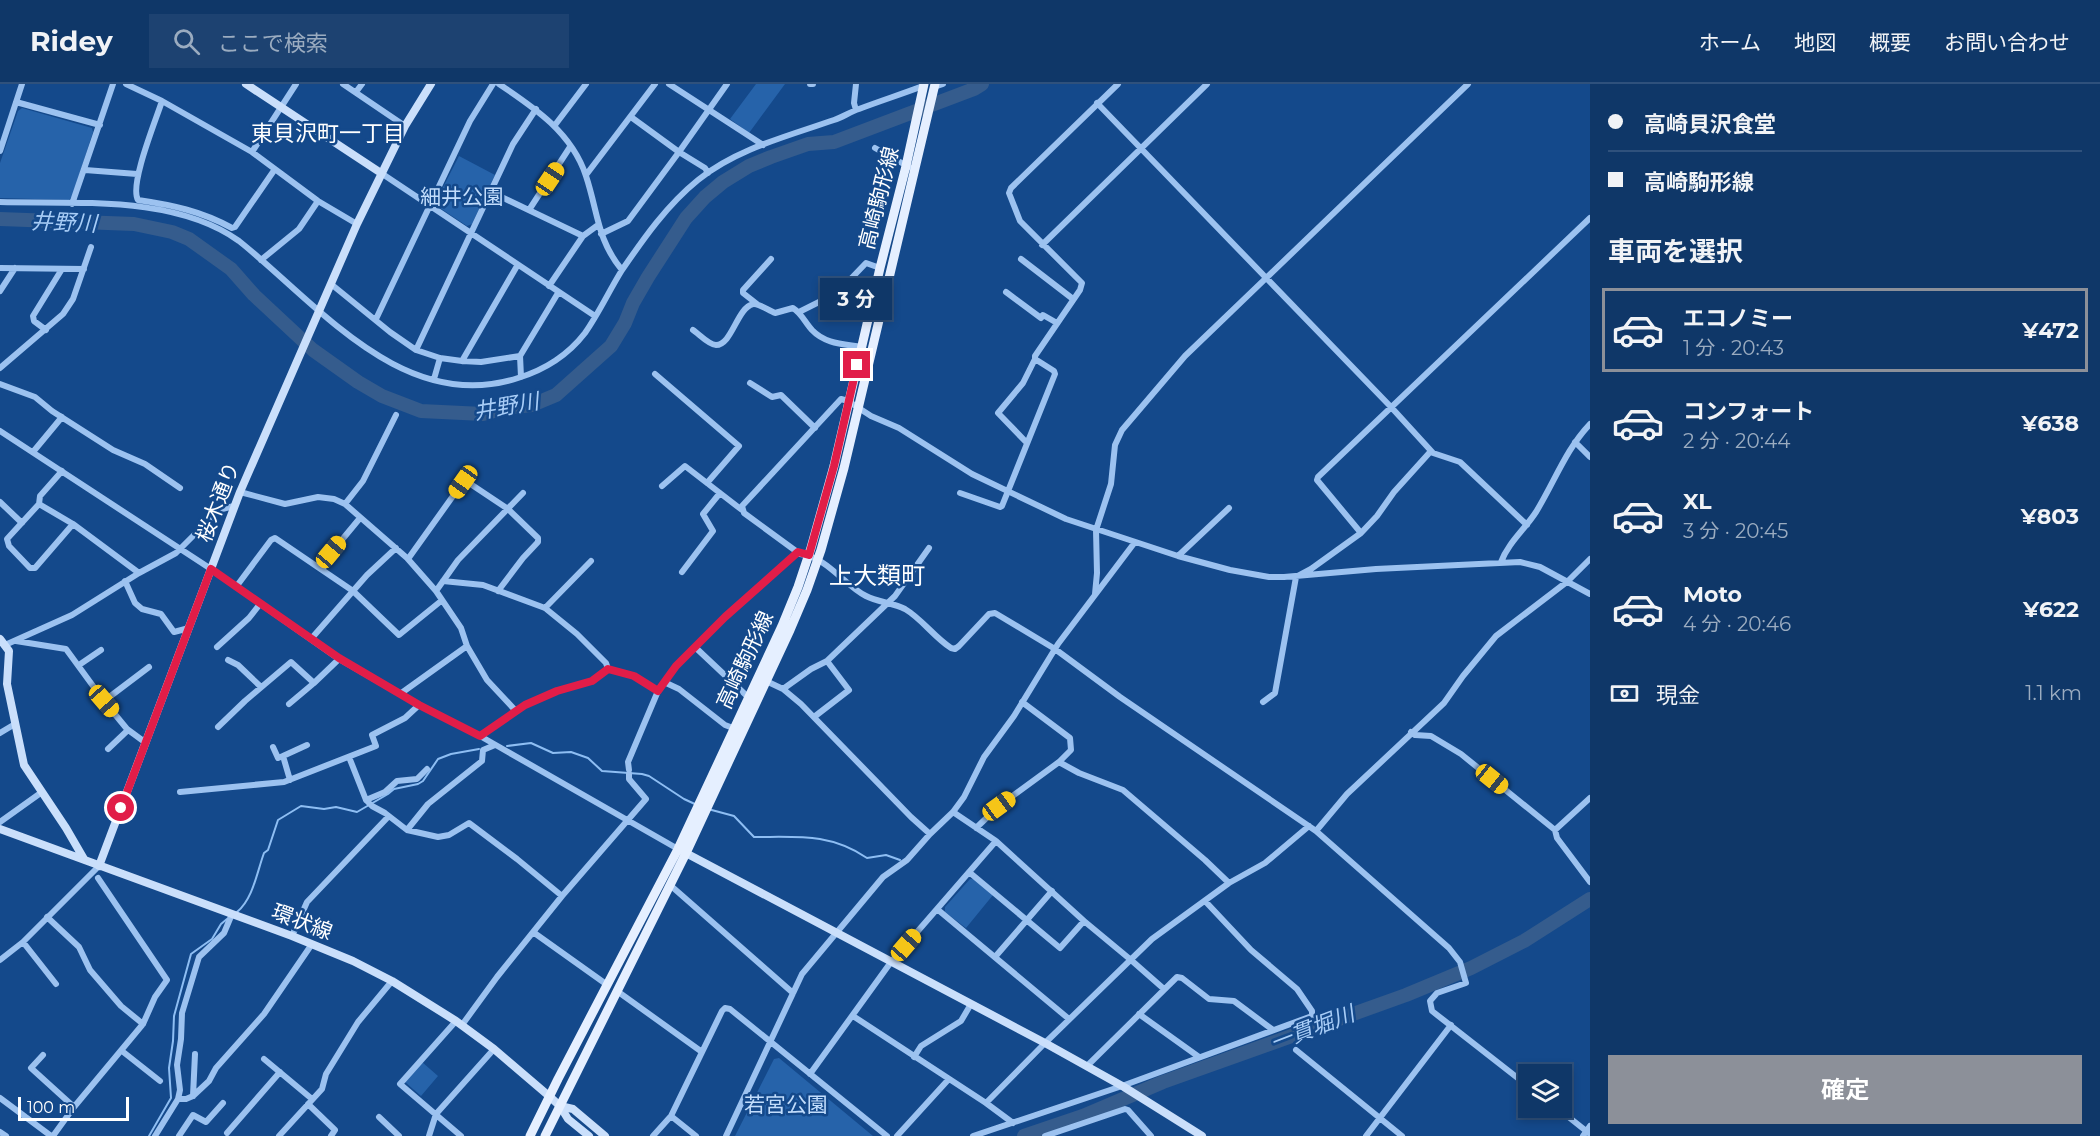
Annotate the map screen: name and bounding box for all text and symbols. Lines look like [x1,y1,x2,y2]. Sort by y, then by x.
search box [149,14,569,68]
text: Ridey [30,24,113,58]
icon: search [170,25,203,58]
text: ここで検索 [218,30,328,57]
text: ホーム [1699,30,1761,55]
text: 地図 [1794,30,1836,55]
text: 概要 [1869,30,1911,55]
text: お問い合わせ [1944,30,2070,55]
text: 高崎貝沢食堂 [1644,111,1776,138]
district label: 東貝沢町一丁目 [251,120,405,147]
street label: 高崎駒形線 [854,144,903,252]
car [532,159,568,199]
text: 高崎駒形線 [1644,169,1754,196]
park label: 細井公園 [420,184,504,209]
water label: 井野川 [31,208,99,237]
text: 車両を選択 [1608,235,1743,268]
callout: 3 分 [821,278,893,320]
text: 3 分 [837,287,875,311]
icon: car [1611,303,1665,357]
text: エコノミー [1683,305,1793,332]
text: ¥472 [2022,317,2079,344]
text: 1 分 · 20:43 [1683,336,1784,360]
route end [843,351,870,378]
water label: 井野川 [471,387,543,426]
icon: car [1611,396,1665,450]
text: コンフォート [1683,398,1814,425]
text: ¥638 [2022,410,2079,437]
text: 2 分 · 20:44 [1683,429,1790,453]
street label: 桜木通り [191,458,244,546]
car [445,462,481,502]
text: XL [1683,488,1712,515]
icon: car [1611,489,1665,543]
text: ¥803 [2021,503,2079,530]
text: 3 分 · 20:45 [1683,519,1788,543]
car [313,532,349,572]
district label: 上大類町 [829,561,925,590]
text: Moto [1683,581,1742,608]
icon: car [1611,582,1665,636]
text: ¥622 [2023,596,2079,623]
street label: 高崎駒形線 [711,607,778,713]
text: 4 分 · 20:46 [1683,612,1791,636]
icon: cash [1608,677,1641,710]
text: 1.1 km [2025,681,2082,705]
car [85,682,123,720]
text: 現金 [1656,682,1700,709]
car [1472,761,1512,797]
car [979,788,1019,824]
route start [107,794,134,821]
street label: 環状線 [268,899,336,944]
car [887,926,925,964]
water label: 一貫堀川 [1266,999,1360,1057]
button: 確定 [1608,1055,2082,1124]
map controls [1518,1064,1572,1118]
button: layers [1518,1064,1572,1118]
park label: 若宮公園 [744,1092,828,1117]
scale bar [18,1094,129,1122]
text: 100 m [27,1098,75,1117]

